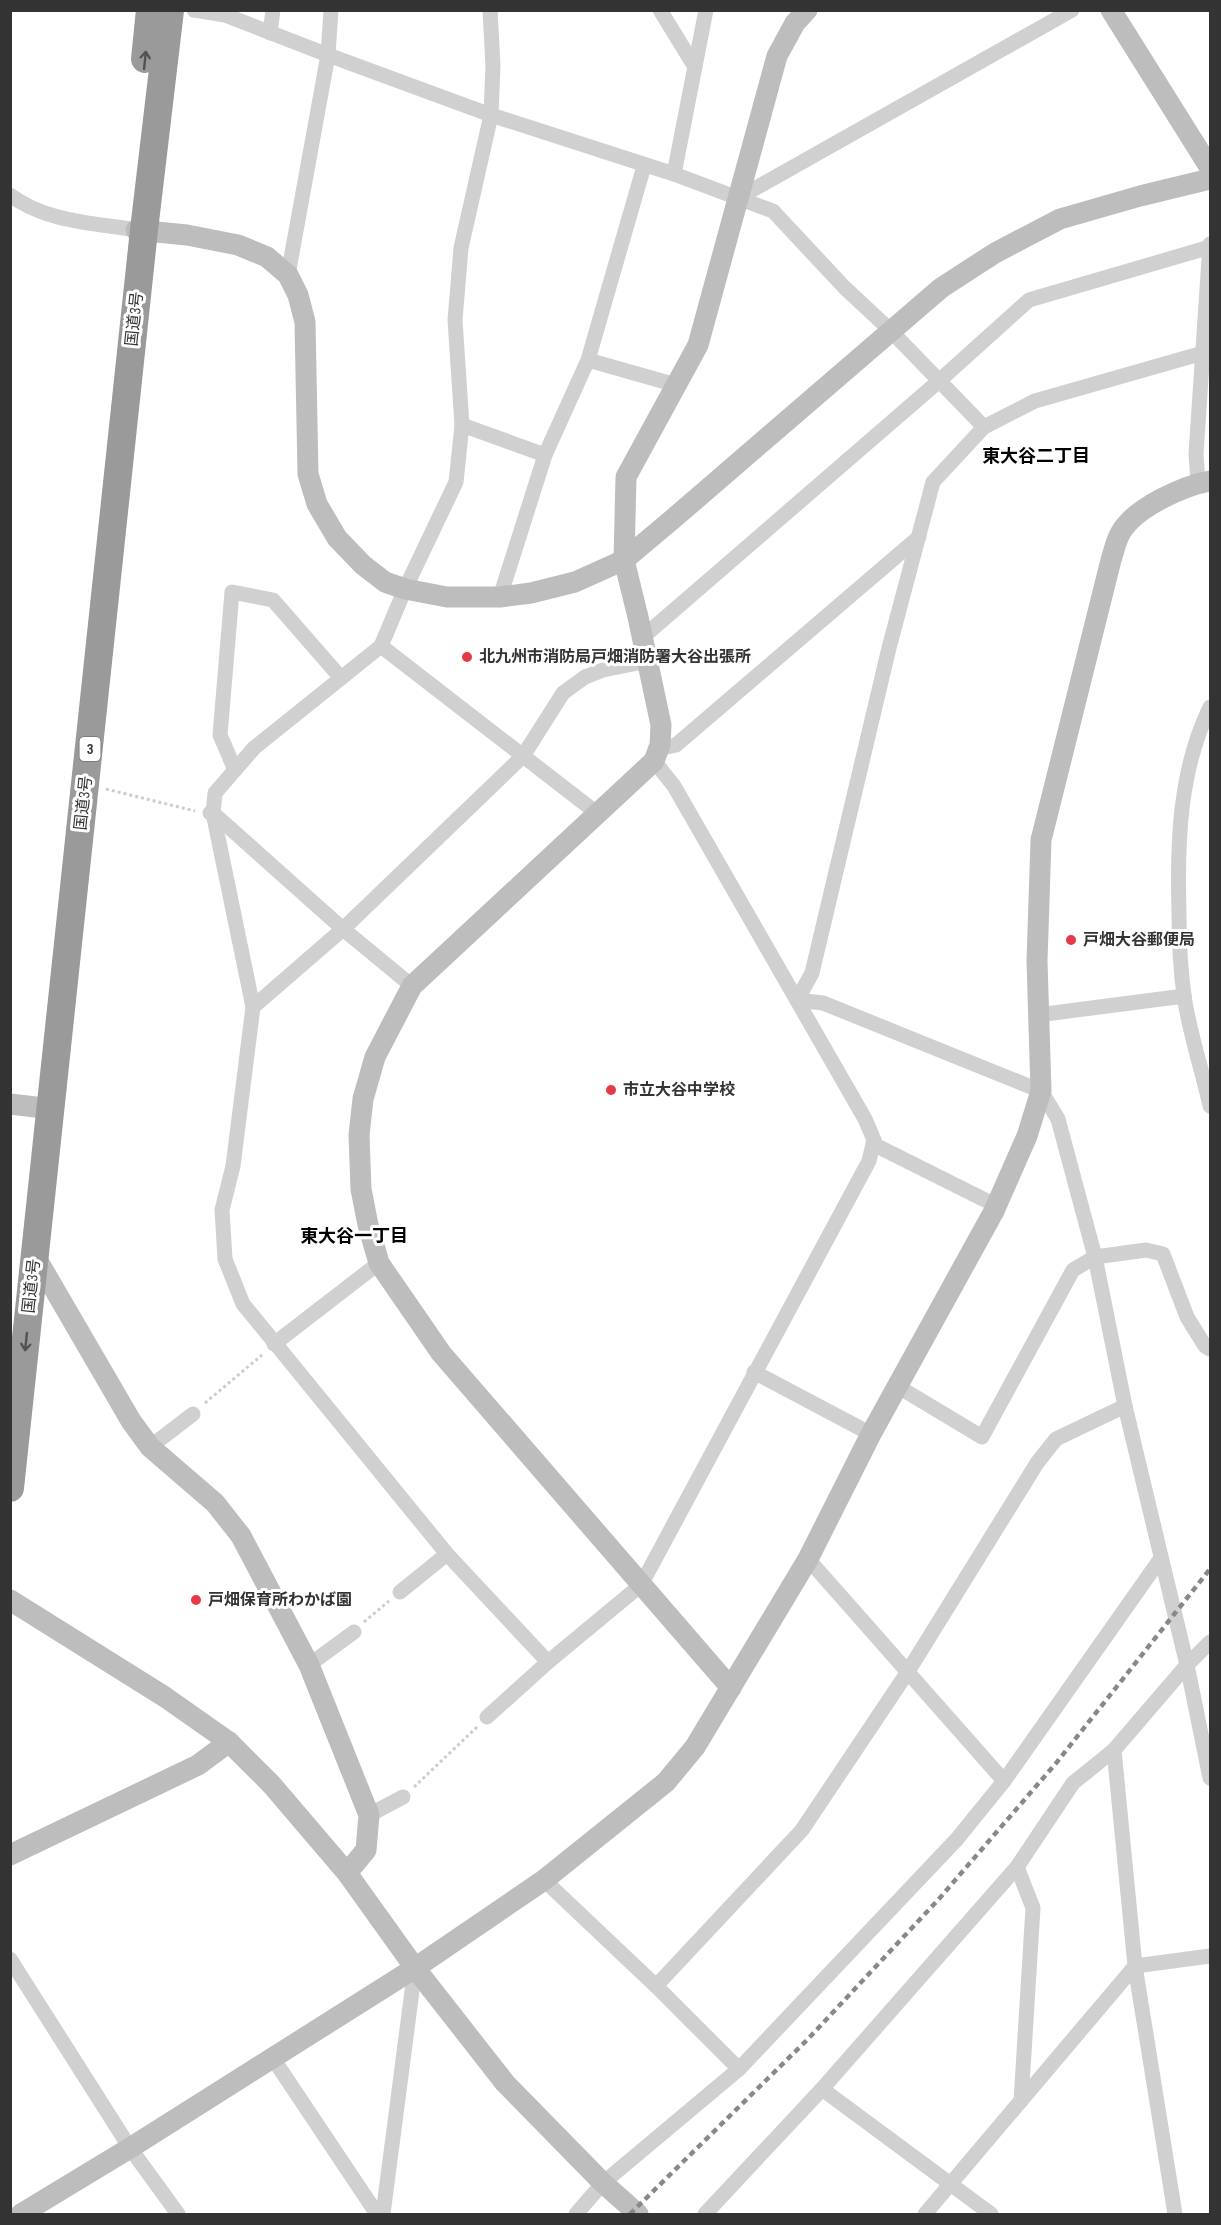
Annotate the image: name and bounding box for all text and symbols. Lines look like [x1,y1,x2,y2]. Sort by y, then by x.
one-way arrow [140,50,151,70]
street label: 国道3号 [123,291,147,347]
district label: 東大谷二丁目 [982,446,1090,467]
place label: 北九州市消防局戸畑消防署大谷出張所 [479,647,751,667]
marker: 北九州市消防局戸畑消防署大谷出張所 [460,650,474,664]
road number: 3 [80,737,100,761]
street label: 国道3号 [72,775,96,831]
place label: 戸畑大谷郵便局 [1083,931,1195,950]
marker: 戸畑大谷郵便局 [1064,933,1078,947]
place label: 市立大谷中学校 [623,1081,735,1100]
marker: 市立大谷中学校 [604,1083,618,1097]
district label: 東大谷一丁目 [300,1226,408,1247]
street label: 国道3号 [20,1258,44,1314]
one-way arrow [20,1332,31,1352]
place label: 戸畑保育所わかば園 [208,1591,352,1610]
marker: 戸畑保育所わかば園 [189,1593,203,1607]

